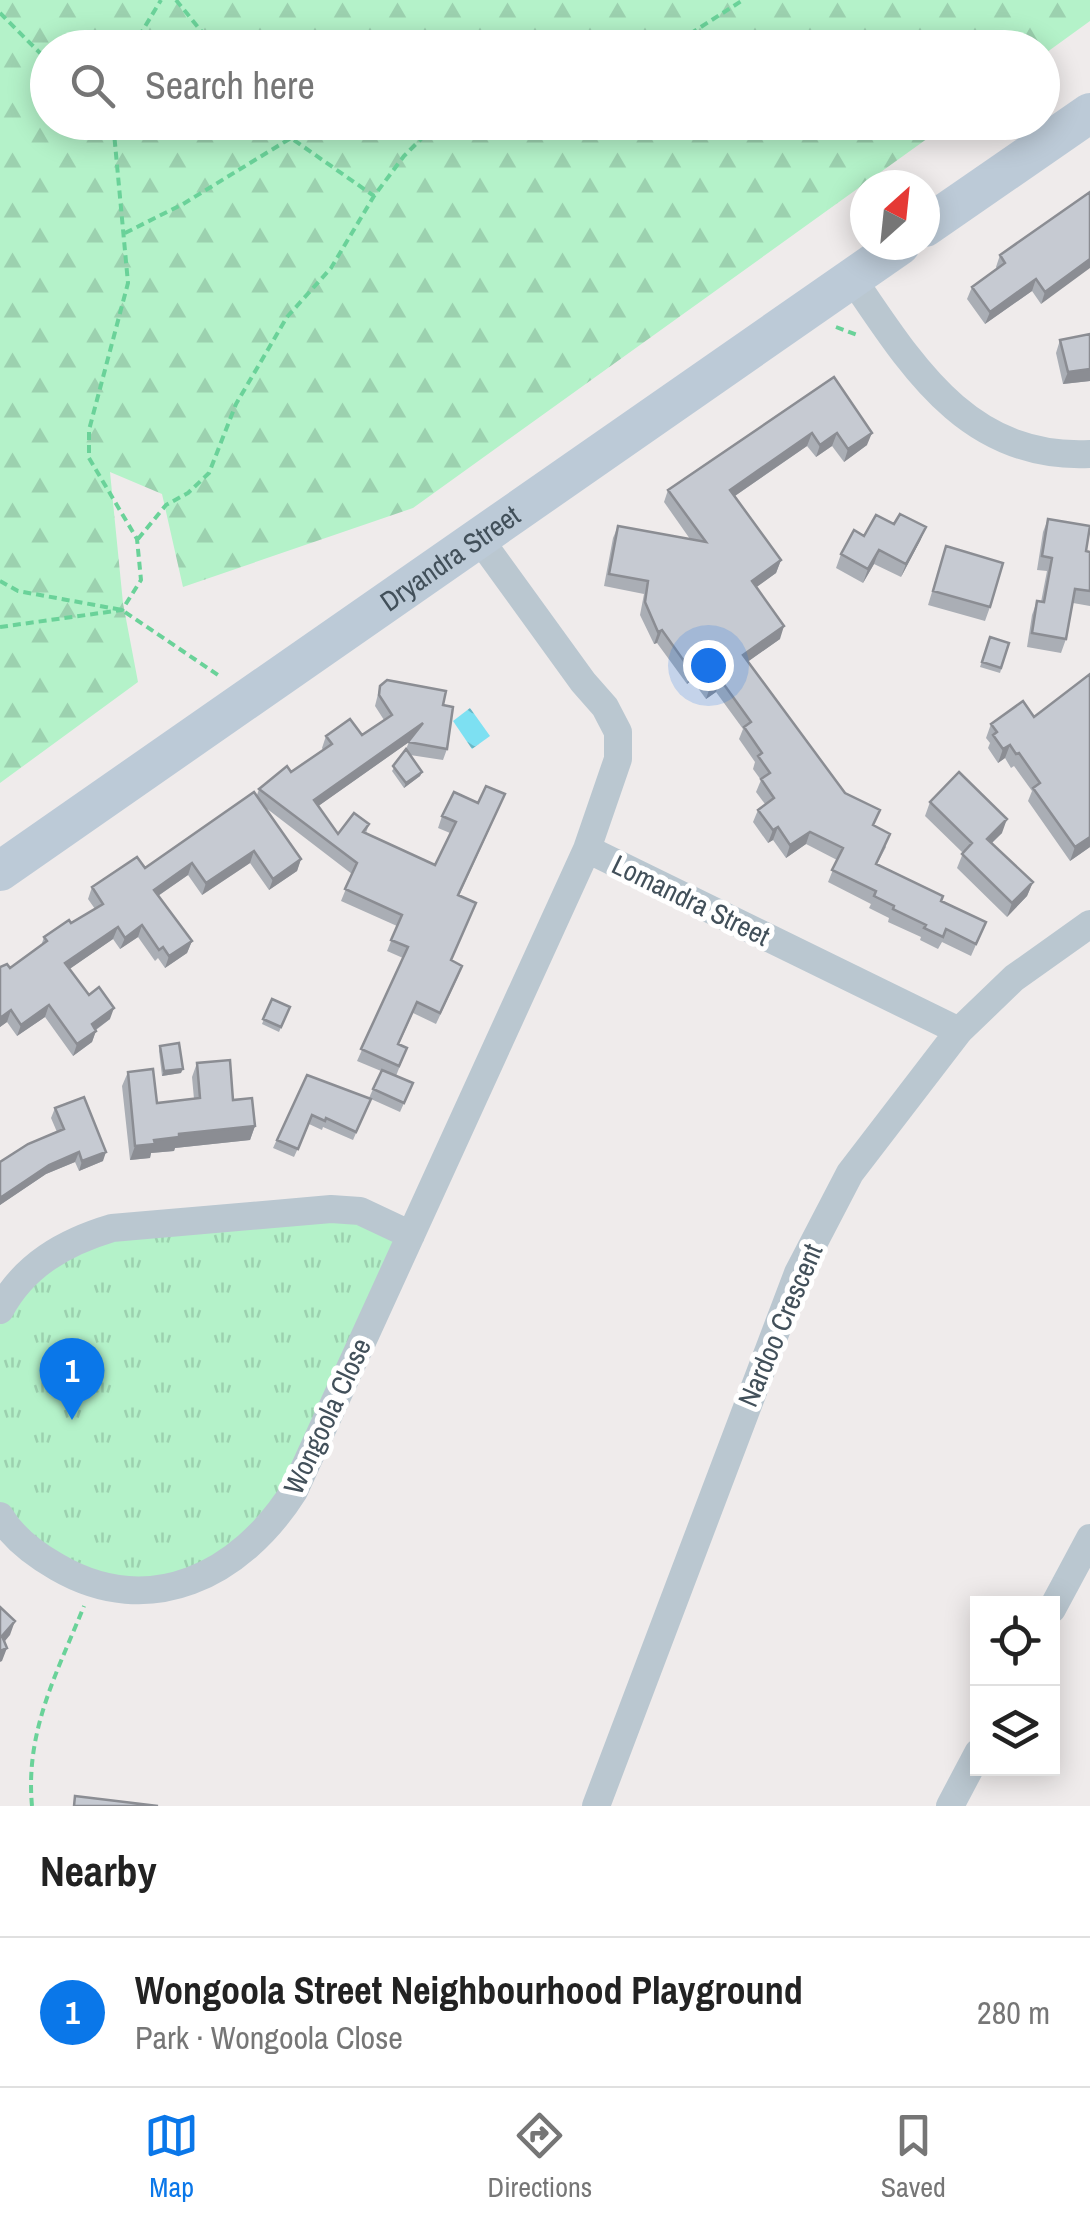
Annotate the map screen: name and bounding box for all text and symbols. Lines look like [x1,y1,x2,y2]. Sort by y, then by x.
search box [30,30,1060,140]
icon: search [65,58,120,113]
text: Search here [145,60,315,111]
north arrow [850,170,940,260]
street label: Dryandra Street [372,496,527,620]
your location [683,640,734,691]
street label: Lomandra Street [606,845,776,955]
street label: Nardoo Crescent [729,1238,831,1412]
street label: Wongoola Close [274,1332,380,1500]
pin: 1 [40,1338,104,1420]
map controls [970,1596,1060,1776]
button: locate [970,1596,1060,1686]
button: layers [970,1686,1060,1776]
text: Nearby [40,1843,157,1899]
text: Wongoola Street Neighbourhood Playground [135,1965,803,2016]
text: 1 [65,1991,80,2034]
text: 280 m [977,1991,1050,2034]
text: Park · Wongoola Close [135,2016,403,2059]
tab: Map [144,2108,199,2206]
tab: Directions [488,2108,592,2206]
tab: Saved [881,2108,946,2206]

